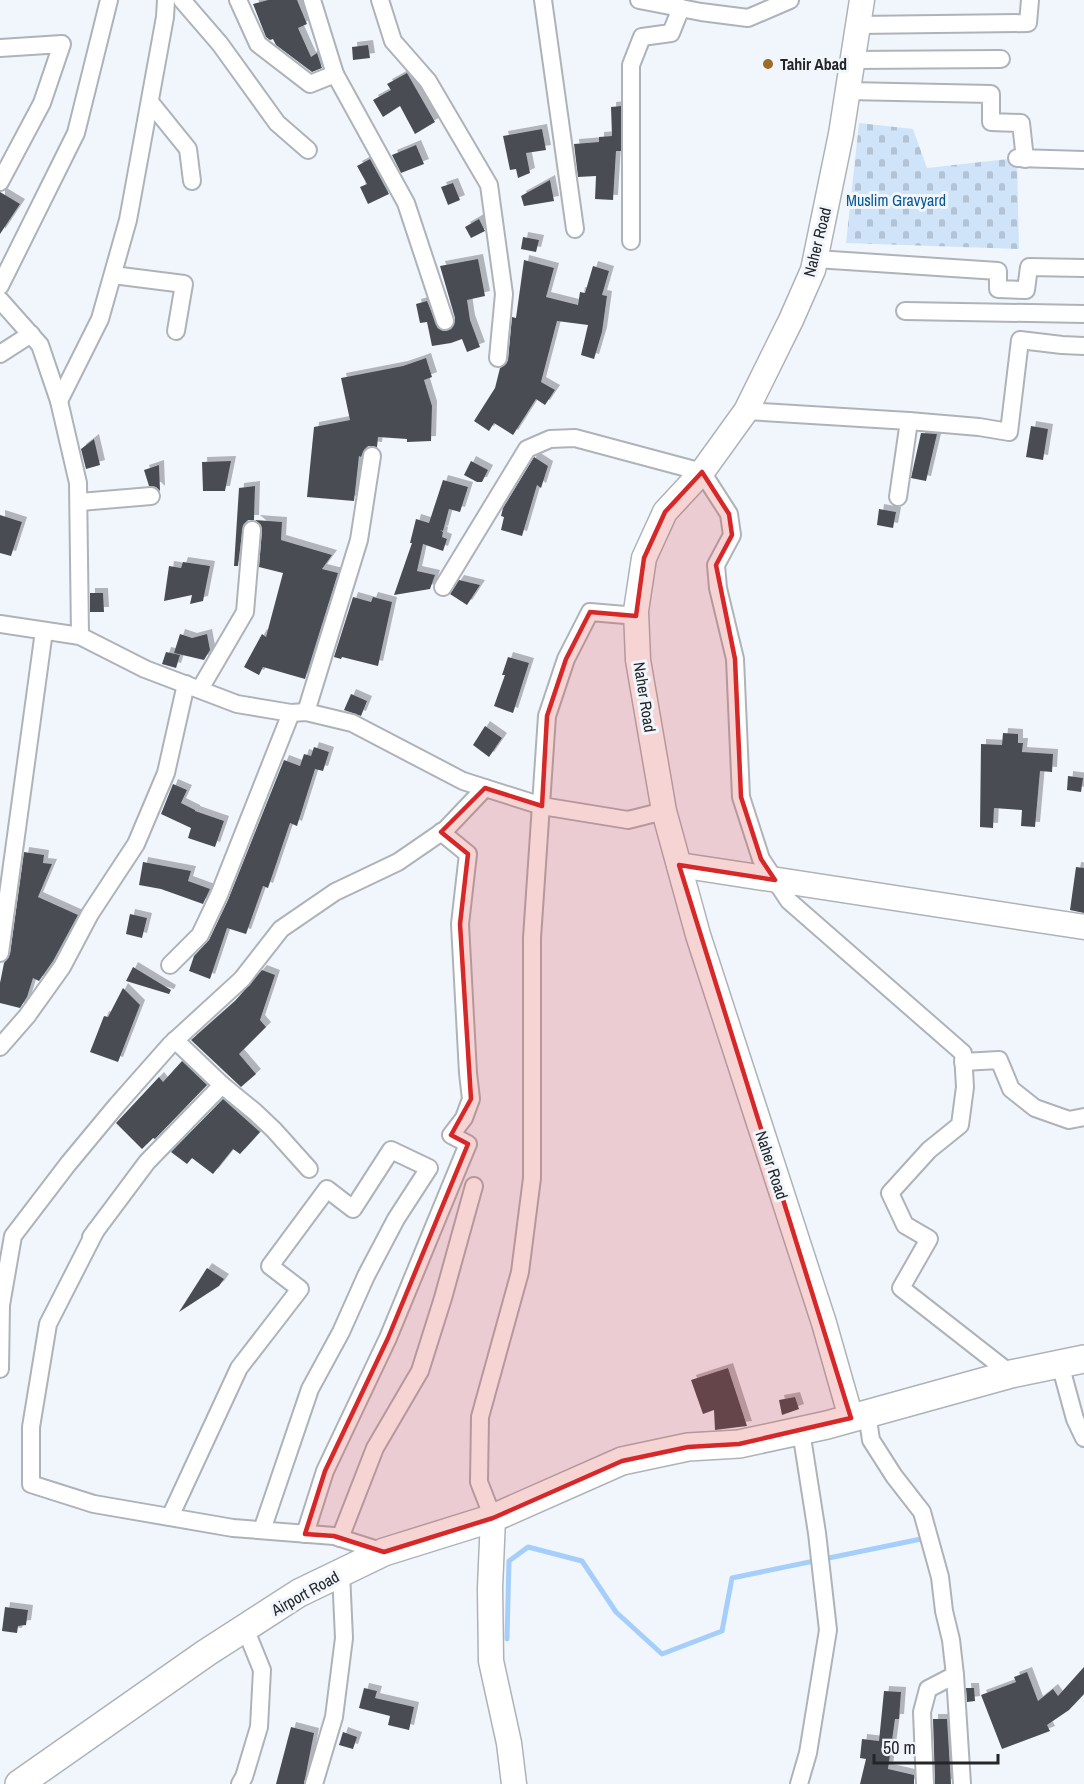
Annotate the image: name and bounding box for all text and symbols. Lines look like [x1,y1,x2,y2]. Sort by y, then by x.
place label: Tahir Abad [780,53,847,75]
marker: Tahir Abad [761,57,775,71]
park label: Muslim Gravyard [846,189,946,211]
street label: Naher Road [798,205,836,279]
street label: Naher Road [629,660,661,734]
street label: Naher Road [751,1128,793,1202]
street label: Airport Road [266,1565,343,1621]
scale bar [874,1727,998,1765]
text: 50 m [883,1735,916,1760]

